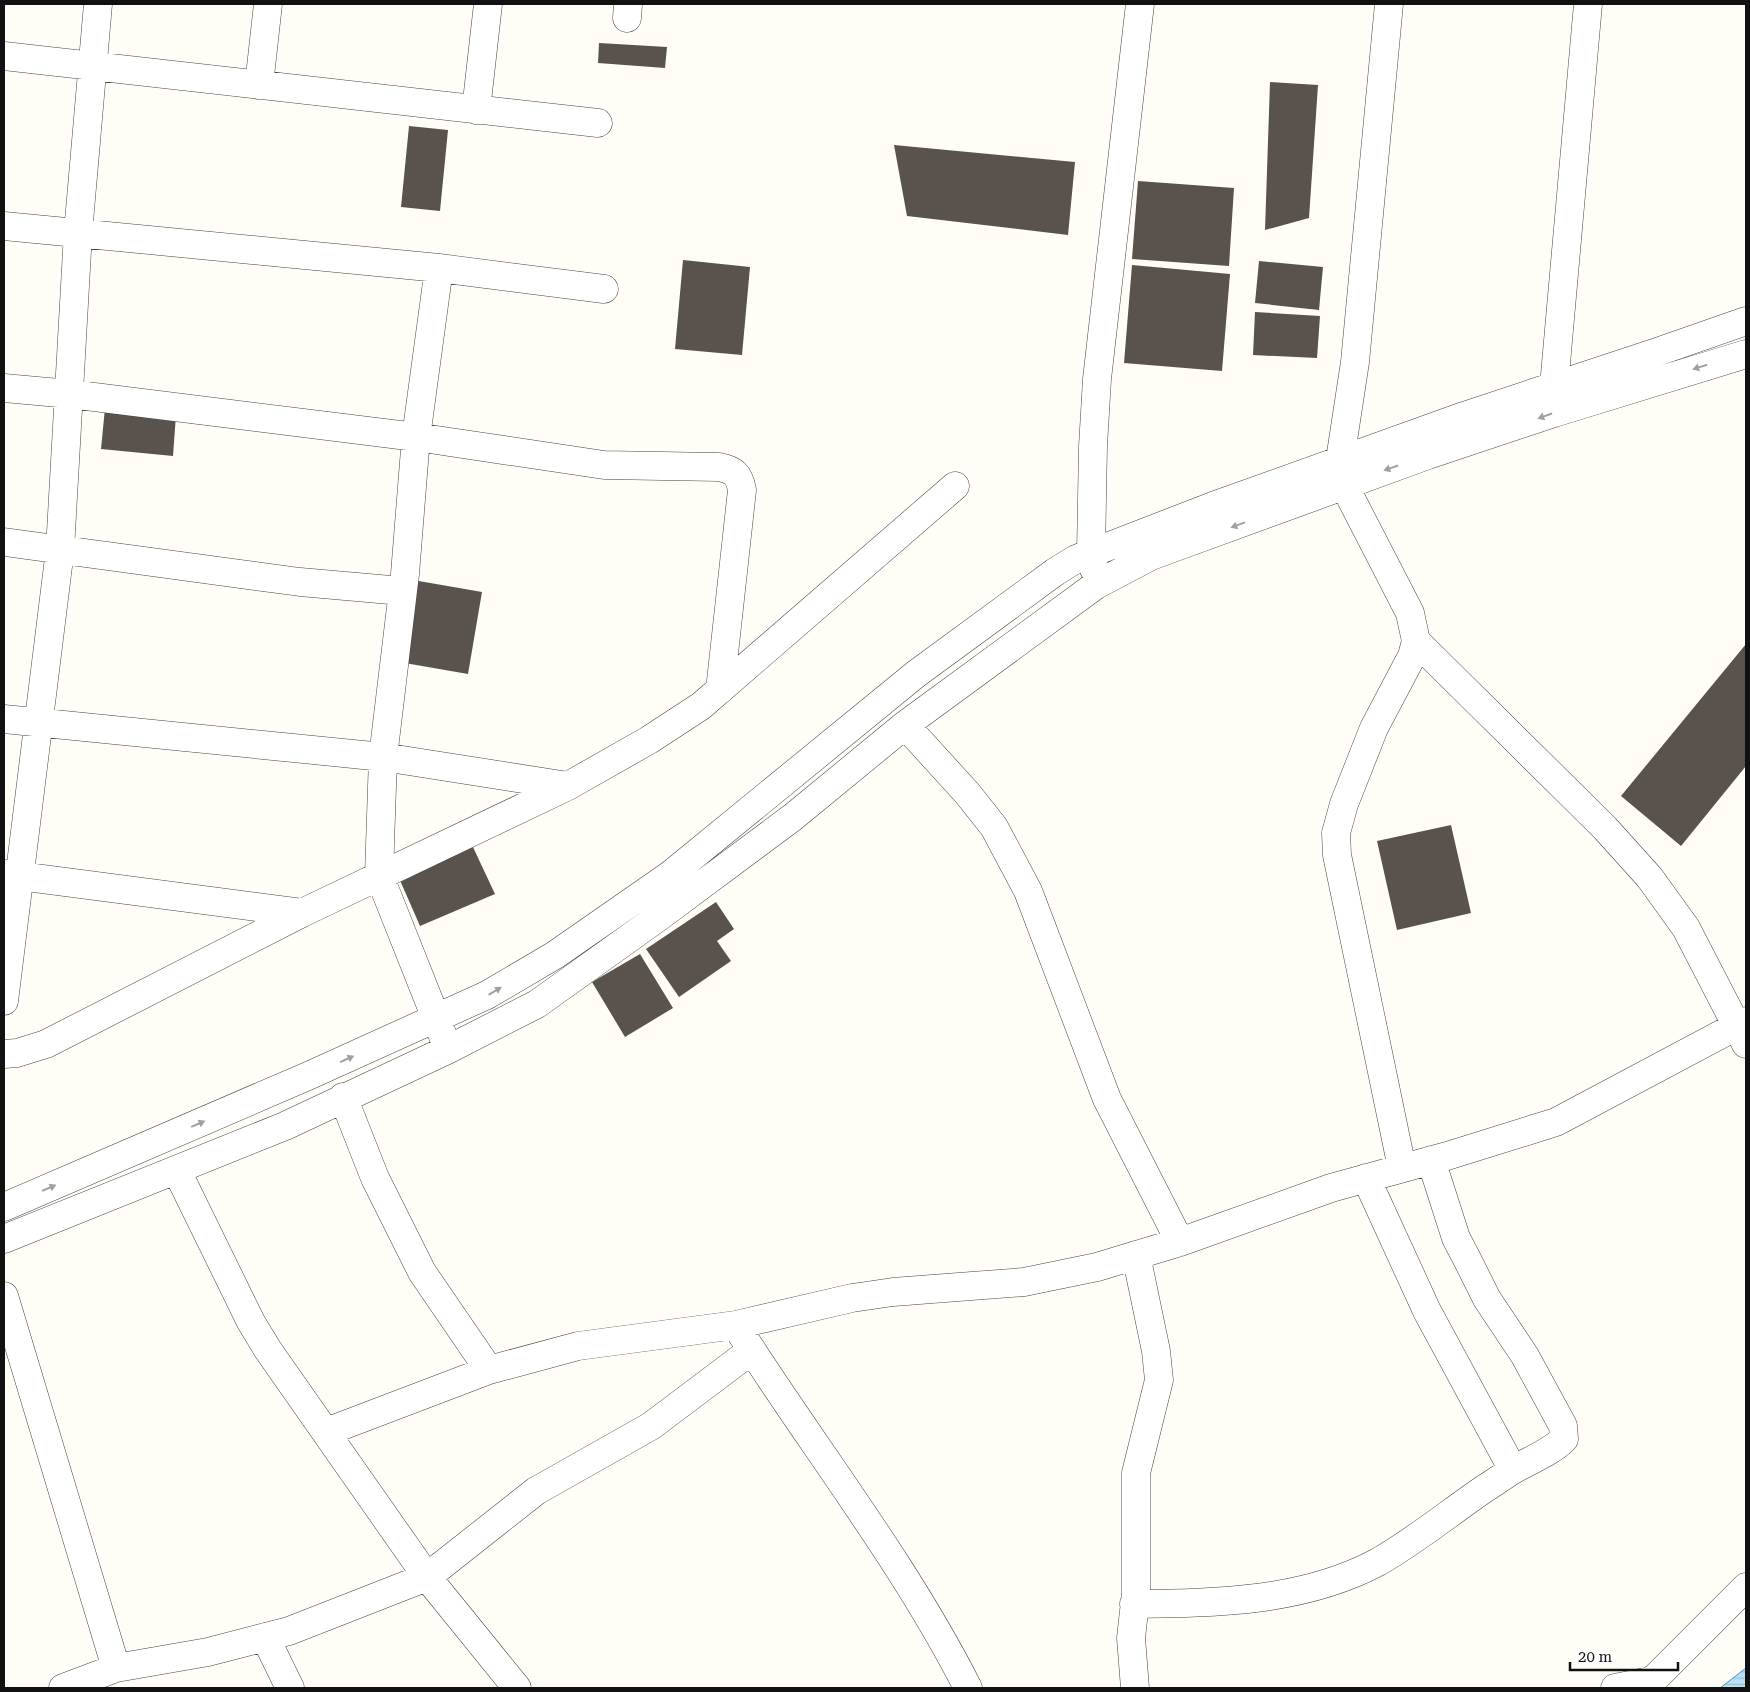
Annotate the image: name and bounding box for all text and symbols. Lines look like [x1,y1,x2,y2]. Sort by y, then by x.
one-way arrow [1692,364,1707,372]
one-way arrow [1537,413,1552,420]
one-way arrow [1383,465,1398,472]
one-way arrow [1231,522,1246,529]
one-way arrow [488,986,501,995]
one-way arrow [340,1054,354,1062]
one-way arrow [191,1119,205,1127]
one-way arrow [42,1184,57,1192]
scale bar [1570,1640,1678,1672]
text: 20 m [1578,1648,1613,1666]

